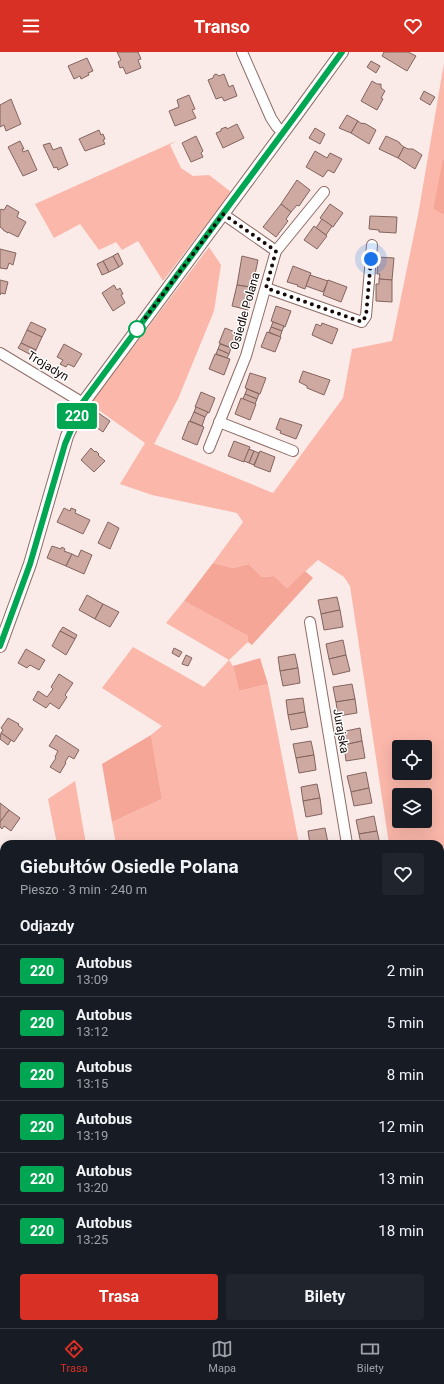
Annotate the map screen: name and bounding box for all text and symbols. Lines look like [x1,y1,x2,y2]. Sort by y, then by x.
icon: menu [20,15,42,37]
icon: heart [402,15,424,37]
text: Transo [194,16,250,37]
your location [361,249,381,269]
street label: Osiedle Polana [227,271,263,351]
unlabelled marker [128,320,146,338]
street label: Trojadyn [25,348,71,384]
line badge: 220 [54,403,100,429]
text: 220 [65,408,89,424]
street label: Jurajska [330,707,352,755]
map controls [392,740,432,828]
button: locate [392,740,432,780]
button: layers [392,788,432,828]
button: heart [382,853,424,895]
text: Giebułtów Osiedle Polana [20,855,239,878]
text: Pieszo · 3 min · 240 m [20,882,147,897]
text: Odjazdy [20,917,74,935]
text: Autobus [76,954,132,972]
text: 2 min [387,962,424,980]
text: 220 [30,963,54,979]
text: 13:09 [76,972,108,987]
text: Autobus [76,1006,132,1024]
text: 5 min [387,1014,424,1032]
text: 220 [30,1015,54,1031]
text: 13:12 [76,1024,108,1039]
text: Autobus [76,1058,132,1076]
text: 8 min [387,1066,424,1084]
text: 220 [30,1067,54,1083]
text: 13:15 [76,1076,108,1091]
text: Autobus [76,1110,132,1128]
text: 12 min [378,1118,424,1136]
text: 220 [30,1119,54,1135]
text: 13:19 [76,1128,108,1143]
text: Autobus [76,1162,132,1180]
text: 13 min [378,1170,424,1188]
text: 220 [30,1171,54,1187]
text: 13:20 [76,1180,108,1195]
text: Autobus [76,1214,132,1232]
text: 18 min [378,1222,424,1240]
text: 220 [30,1223,54,1239]
text: 13:25 [76,1232,108,1247]
button: Trasa [20,1274,218,1320]
button: Bilety [226,1274,424,1320]
tab: Trasa [60,1338,88,1375]
tab: Mapa [208,1338,236,1375]
tab: Bilety [357,1338,384,1375]

